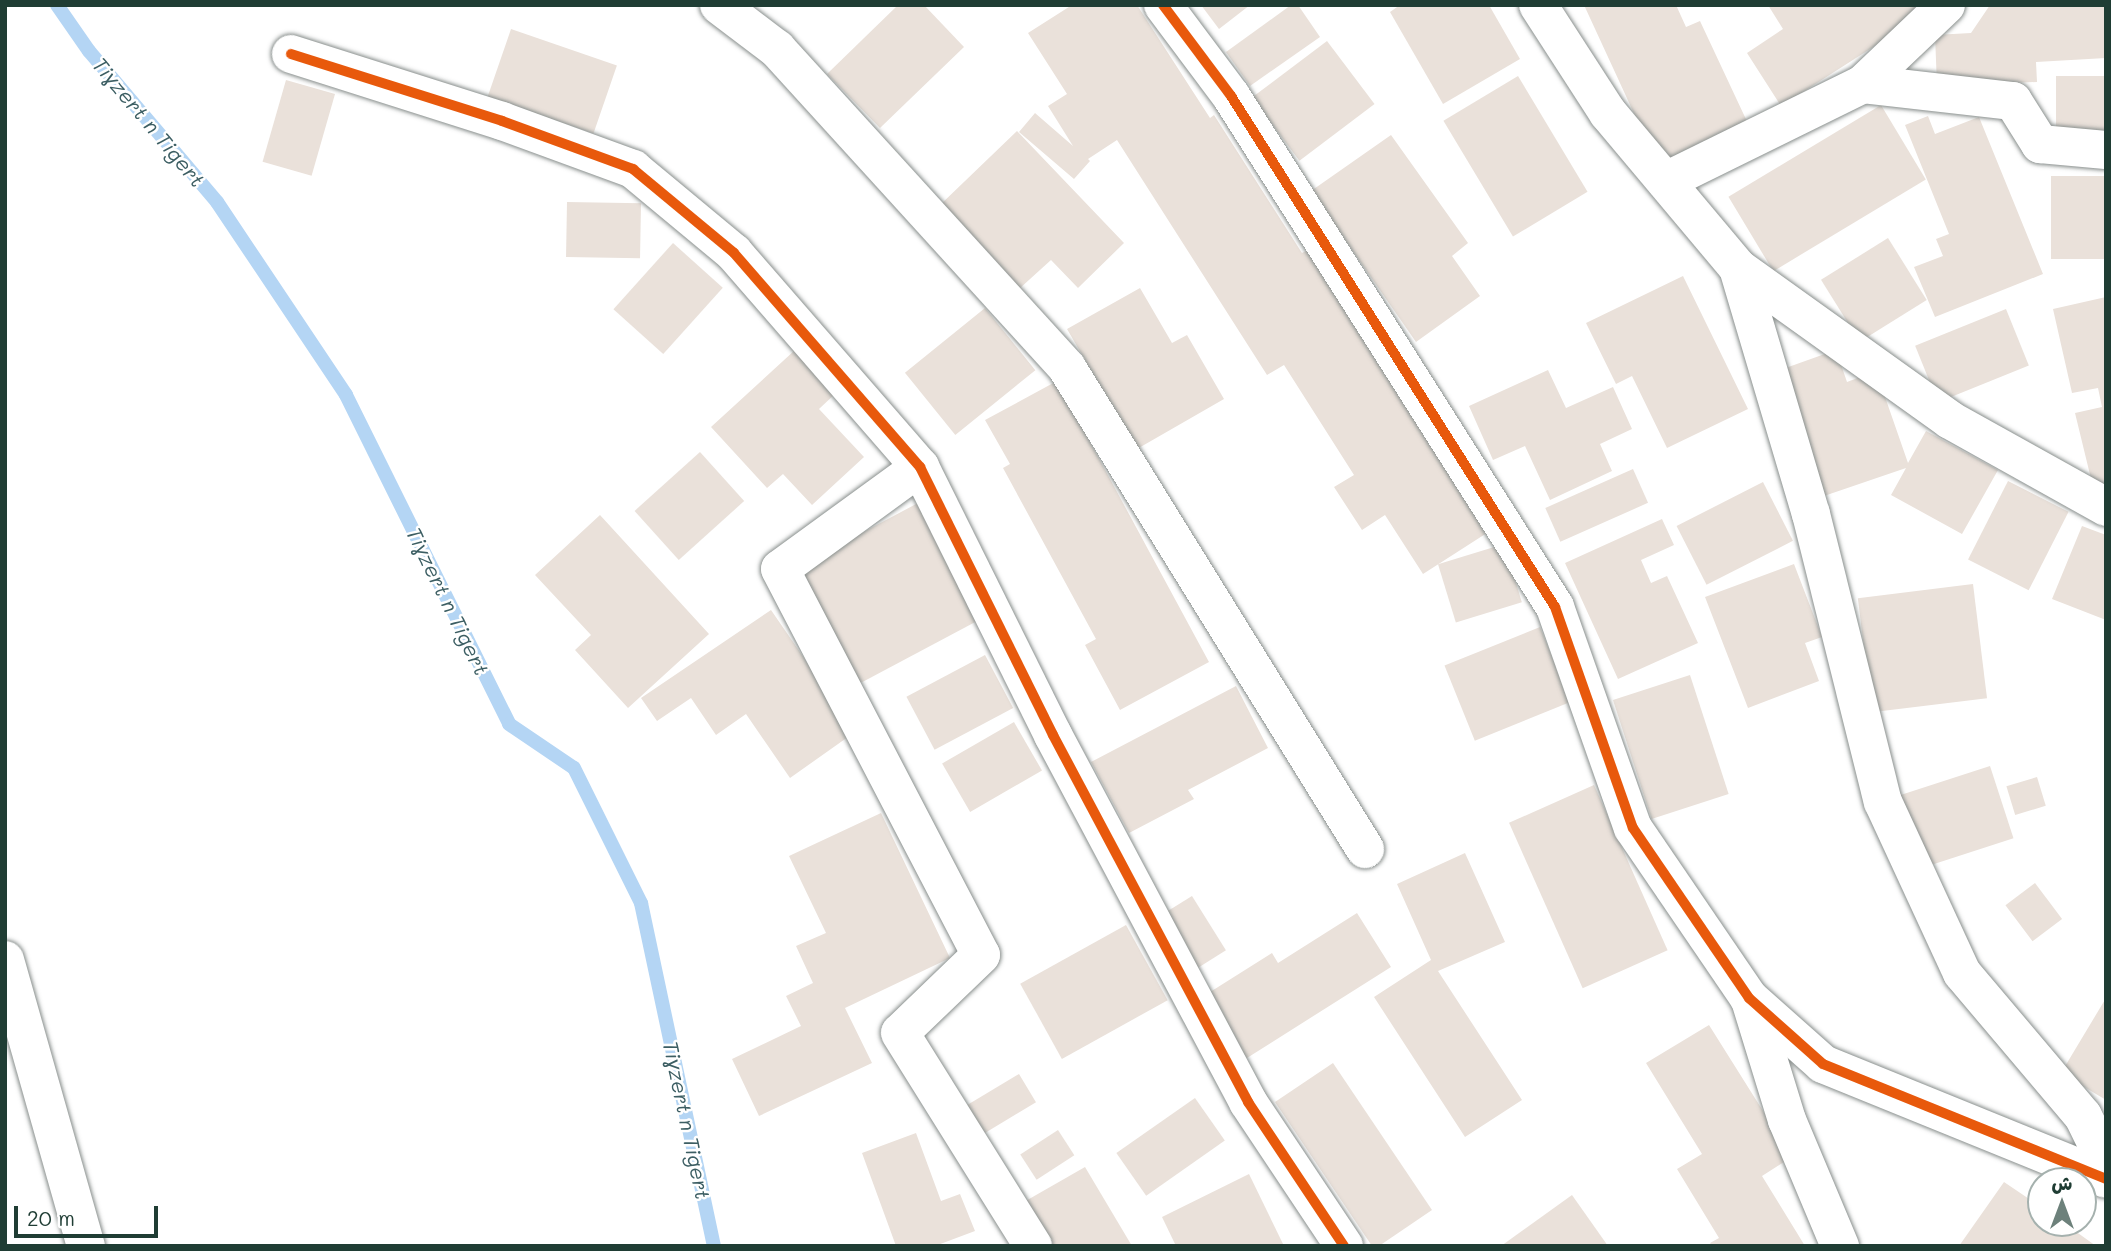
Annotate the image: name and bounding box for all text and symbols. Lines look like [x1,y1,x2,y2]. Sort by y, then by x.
water label: Tiɣzert n Tigert [88,52,210,192]
water label: Tiɣzert n Tigert [401,523,495,679]
water label: Tiɣzert n Tigert [658,1039,716,1201]
north arrow [2027,1167,2097,1237]
text: ش [2052,1170,2072,1195]
scale bar [18,1192,161,1236]
text: 20 m [27,1204,75,1231]

